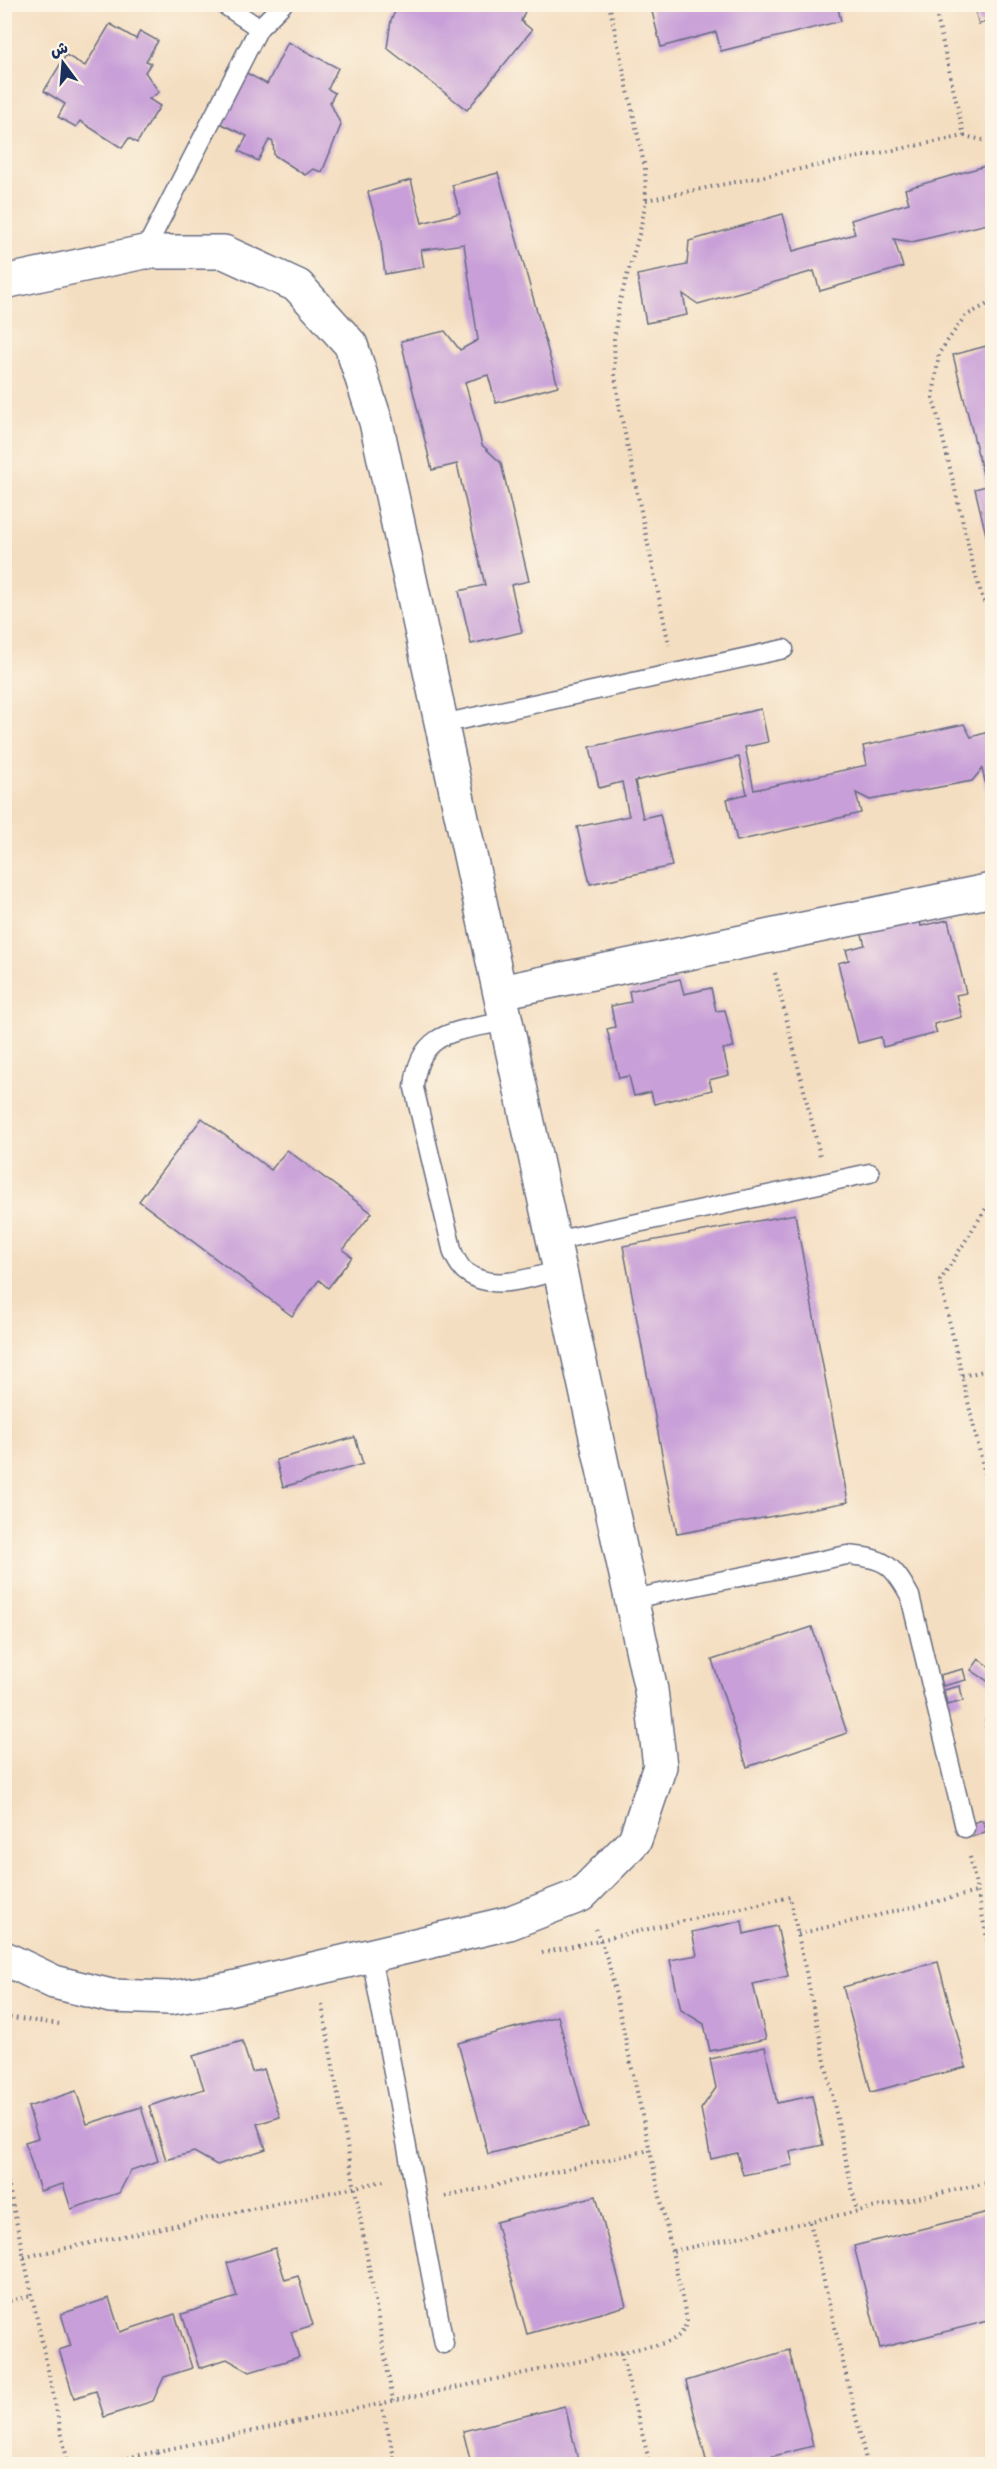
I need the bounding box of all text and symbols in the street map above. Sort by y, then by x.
north arrow [33,33,93,93]
text: ش [49,40,71,64]

